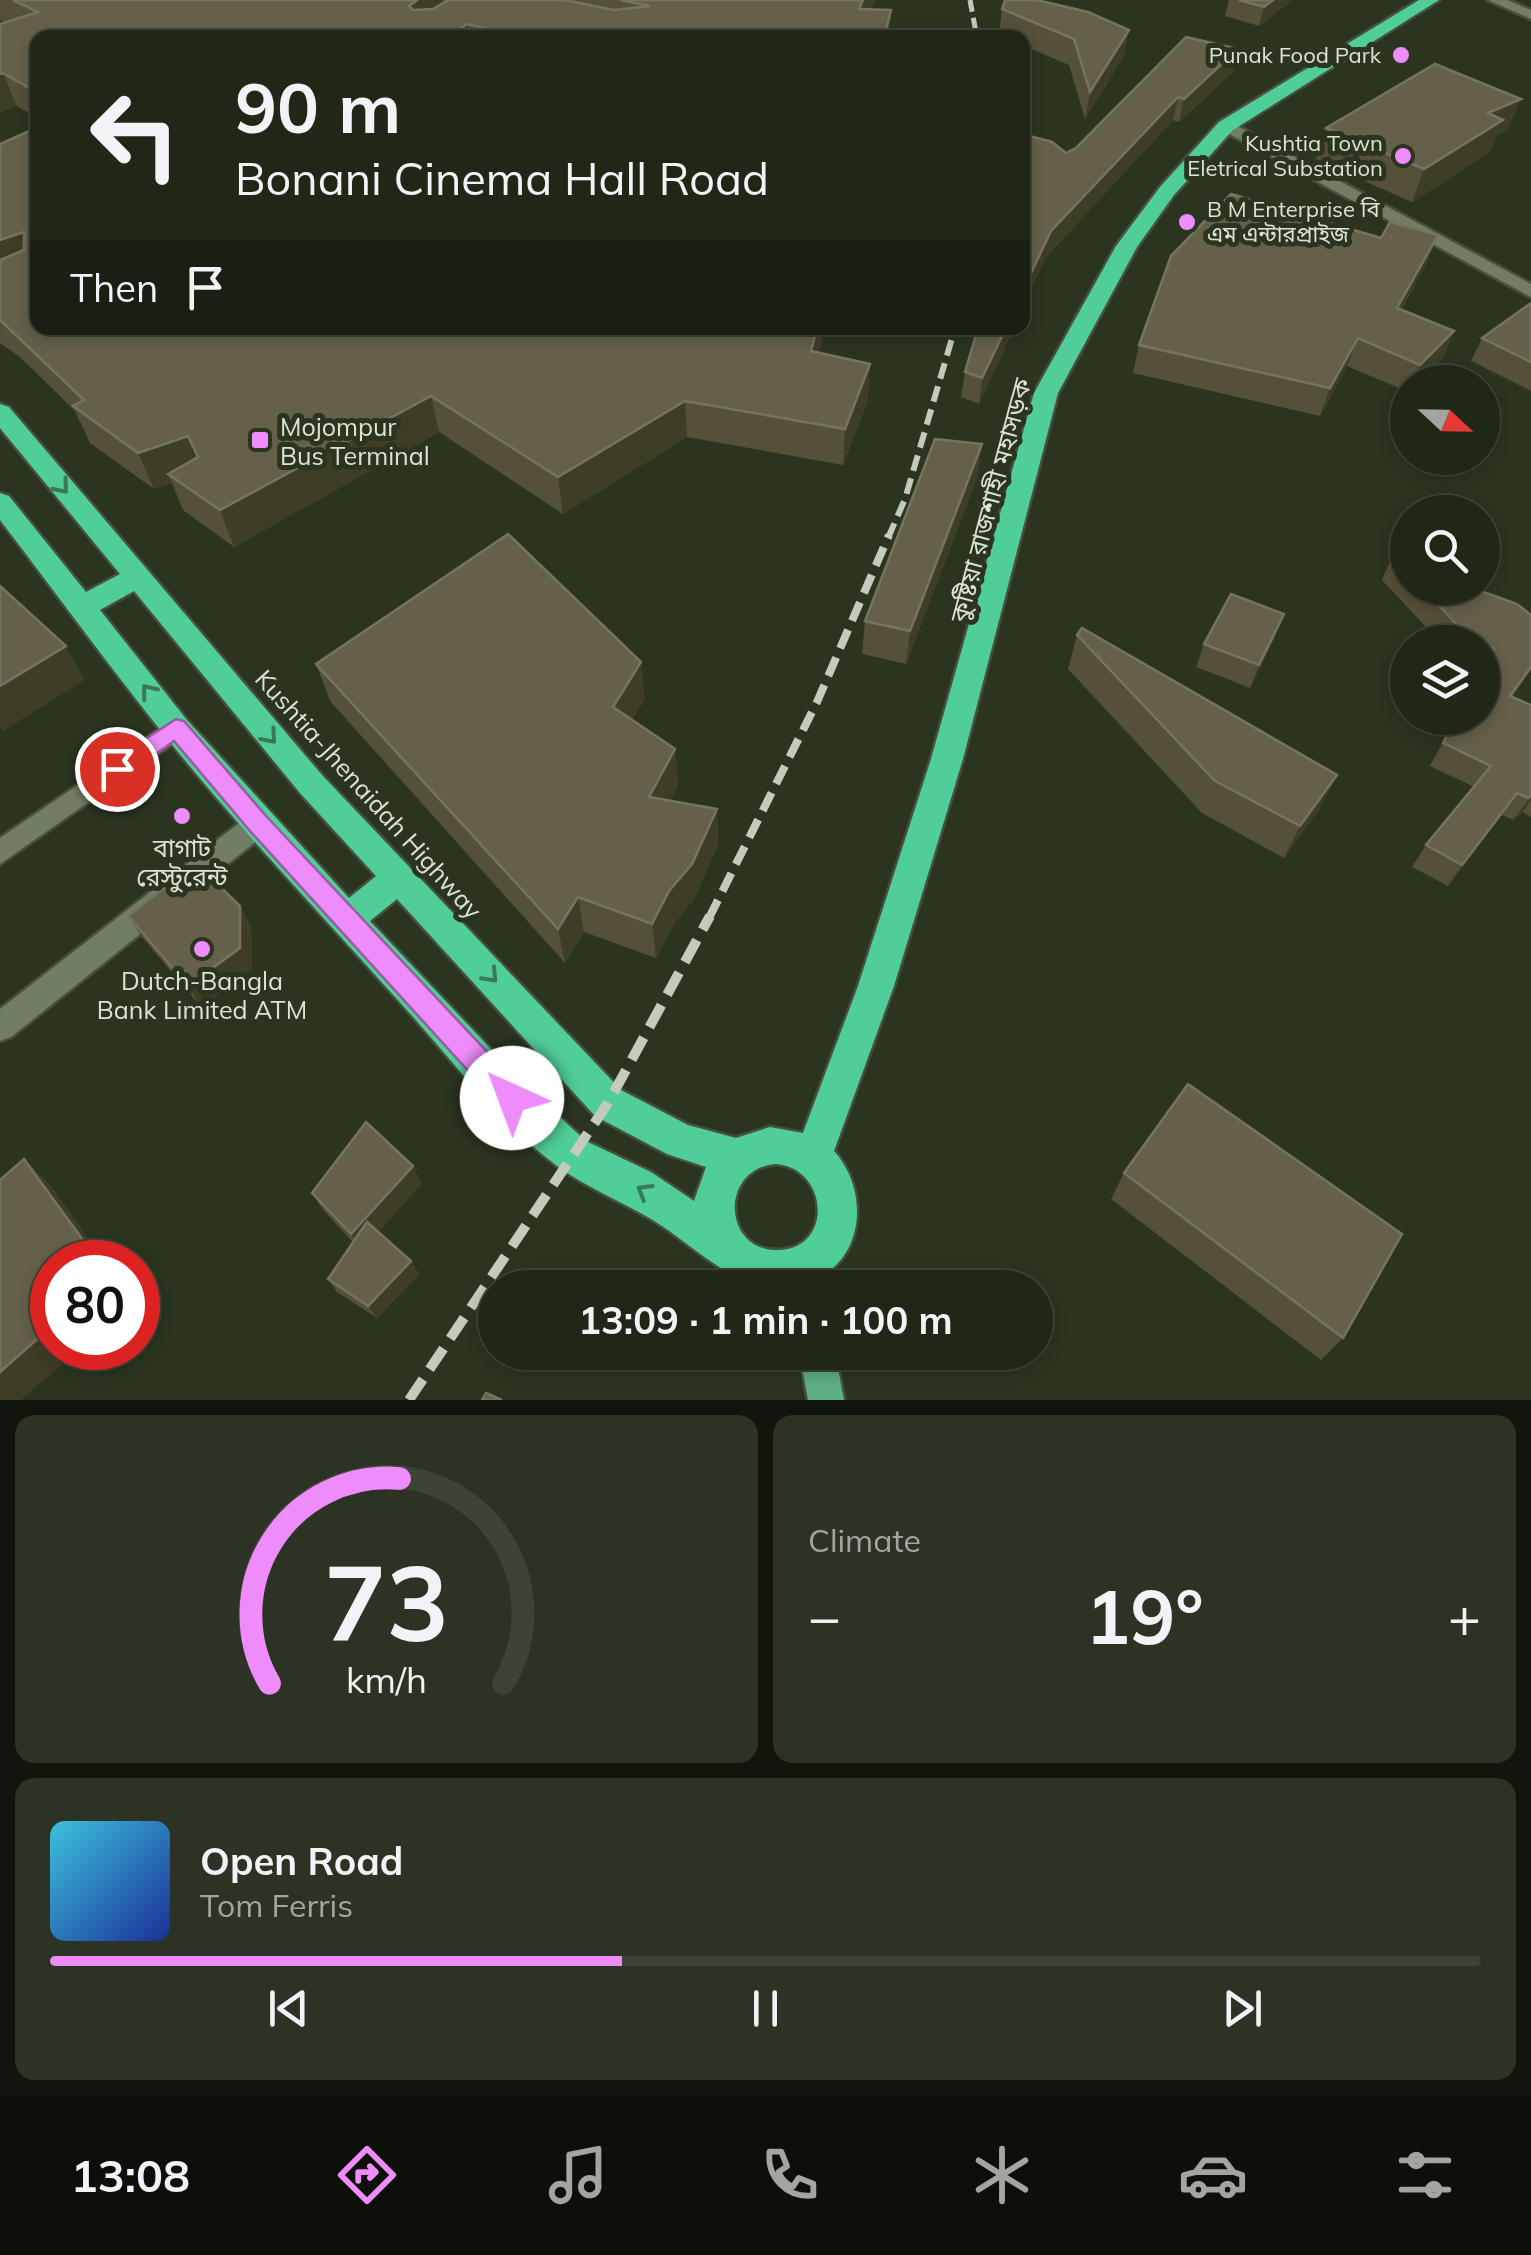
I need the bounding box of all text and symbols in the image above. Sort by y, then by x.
place label: Punak Food Park [1209,41,1382,69]
marker: Punak Food Park [1390,44,1412,66]
text: 90 m [235,63,401,151]
icon: left [70,70,200,200]
place label: Kushtia Town Eletrical Substation [1187,129,1383,182]
marker: Kushtia Town Eletrical Substation [1392,145,1414,167]
text: Bonani Cinema Hall Road [235,150,769,206]
place label: B M Enterprise বি এম এন্টারপ্রাইজ [1207,195,1381,248]
marker: B M Enterprise বি এম এন্টারপ্রাইজ [1176,211,1198,233]
icon: arrive [178,260,233,315]
text: Then [70,264,158,312]
north arrow [1390,365,1500,475]
map controls [1390,365,1500,735]
street label: কুষ্টিয়া রাজশাহী মহাসড়ক [942,374,1038,626]
place label: Mojompur Bus Terminal [280,411,430,471]
marker: Mojompur Bus Terminal [249,429,271,451]
one-way arrow [50,476,68,494]
button: search [1390,495,1500,605]
button: layers [1390,625,1500,735]
street label: Kushtia-Jhenaidah Highway [249,663,489,925]
one-way arrow [142,685,159,703]
one-way arrow [259,725,277,744]
pin [75,727,160,812]
icon: arrive [90,742,145,797]
marker: বাগাট রেস্টুরেন্ট [171,805,193,827]
place label: বাগাট রেস্টুরেন্ট [136,832,229,893]
marker: Dutch-Bangla Bank Limited ATM [191,938,213,960]
one-way arrow [479,964,497,982]
place label: Dutch-Bangla Bank Limited ATM [97,965,307,1025]
position arrow [460,1046,564,1150]
one-way arrow [637,1185,655,1204]
speed limit sign: 80 [30,1240,160,1370]
text: 13:09 · 1 min · 100 m [578,1296,953,1344]
text: Climate [808,1520,921,1560]
text: 73 [324,1536,449,1667]
text: 19° [1085,1569,1204,1663]
text: − [808,1582,841,1651]
text: + [1448,1582,1481,1651]
text: km/h [346,1657,427,1702]
text: Open Road [200,1837,403,1885]
text: Tom Ferris [200,1885,353,1925]
icon: previous [261,1981,316,2036]
icon: pause [738,1981,793,2036]
icon: next [1215,1981,1270,2036]
icon: directions [332,2140,402,2210]
icon: music [543,2140,613,2210]
icon: phone [755,2140,825,2210]
icon: climate [967,2140,1037,2210]
icon: car [1178,2140,1248,2210]
icon: filters [1390,2140,1460,2210]
text: 13:08 [71,2147,190,2203]

